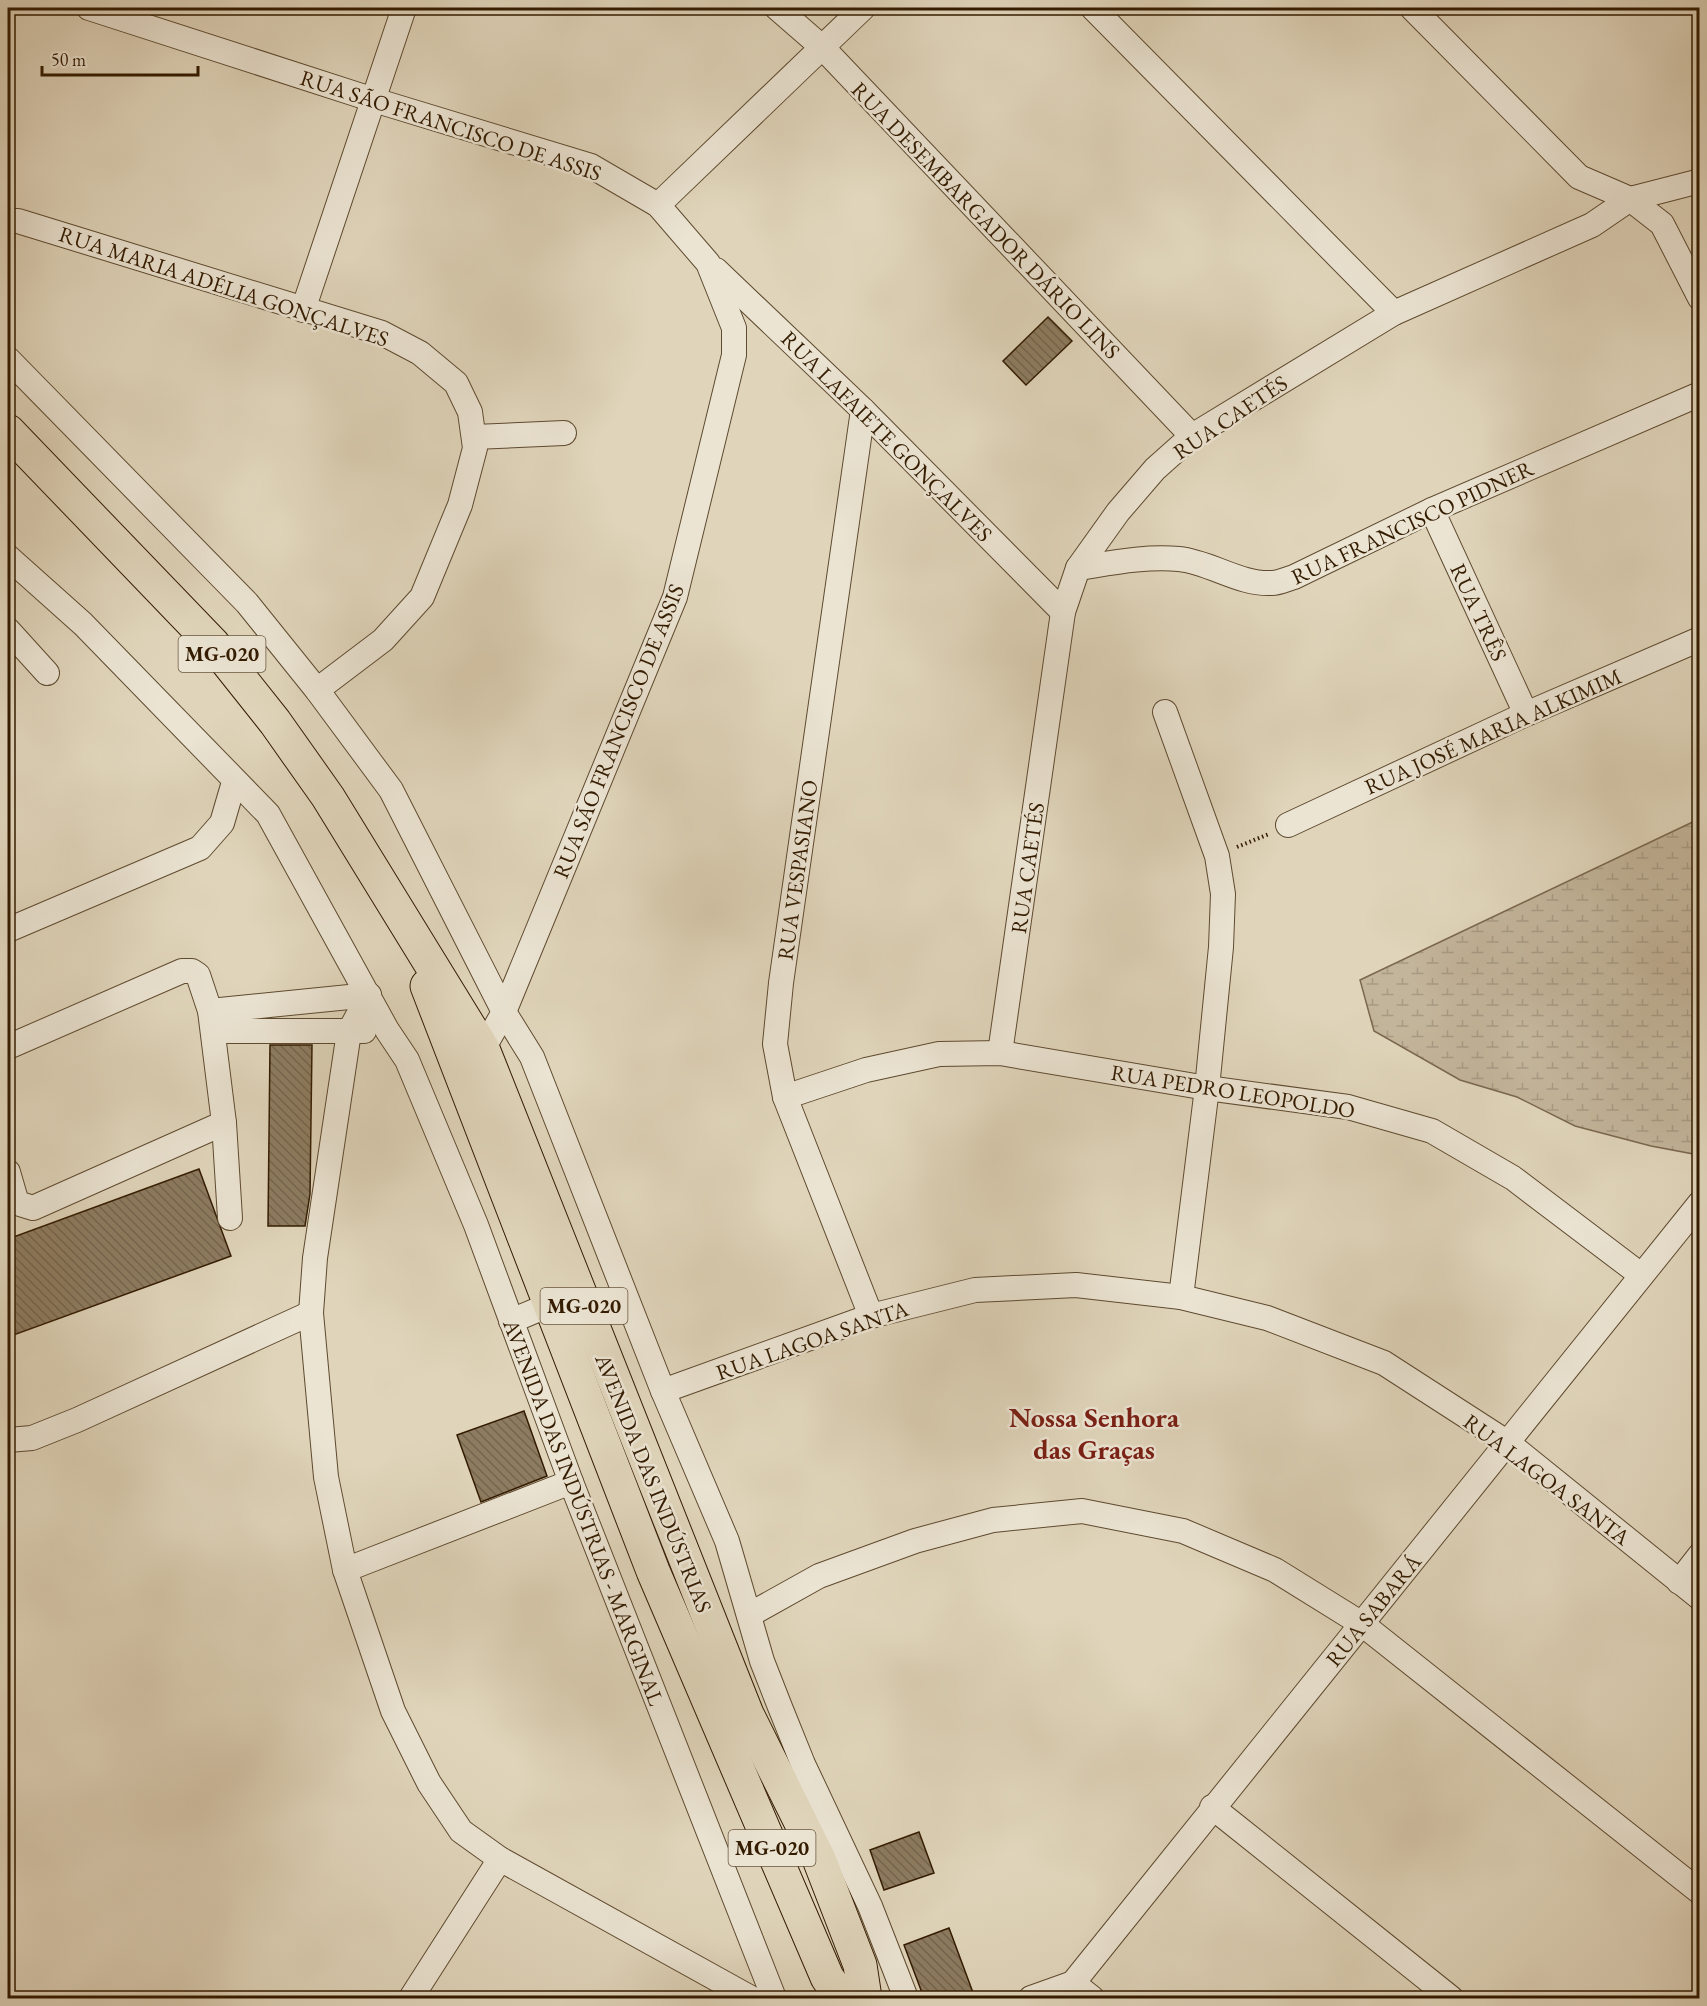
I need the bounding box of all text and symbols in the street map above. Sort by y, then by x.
scale bar [42,39,198,77]
text: 50 m [51,48,86,71]
street label: RUA SÃO FRANCISCO DE ASSIS [297,63,605,188]
street label: RUA DESEMBARGADOR DÁRIO LINS [845,75,1126,365]
street label: RUA MARIA ADÉLIA GONÇALVES [55,219,392,354]
street label: RUA LAFAIETE GONÇALVES [775,325,998,548]
street label: RUA CAETÉS [1167,368,1293,466]
street label: RUA FRANCISCO PIDNER [1286,453,1538,591]
street label: RUA TRÊS [1443,559,1514,666]
street label: RUA SÃO FRANCISCO DE ASSIS [546,580,691,883]
road number: MG-020 [178,636,266,672]
street label: RUA JOSÉ MARIA ALKIMIM [1360,662,1626,801]
street label: RUA VESPASIANO [771,778,824,962]
street label: RUA CAETÉS [1004,801,1051,936]
street label: RUA PEDRO LEOPOLDO [1109,1058,1357,1125]
road number: MG-020 [540,1288,628,1324]
street label: RUA LAGOA SANTA [712,1294,913,1387]
street label: AVENIDA DAS INDÚSTRIAS - MARGINAL [496,1314,671,1710]
street label: AVENIDA DAS INDÚSTRIAS [588,1348,719,1617]
district label: Nossa Senhora das Graças [1009,1399,1180,1467]
street label: RUA LAGOA SANTA [1457,1407,1637,1552]
street label: RUA SABARÁ [1319,1547,1428,1673]
road number: MG-020 [728,1830,816,1866]

